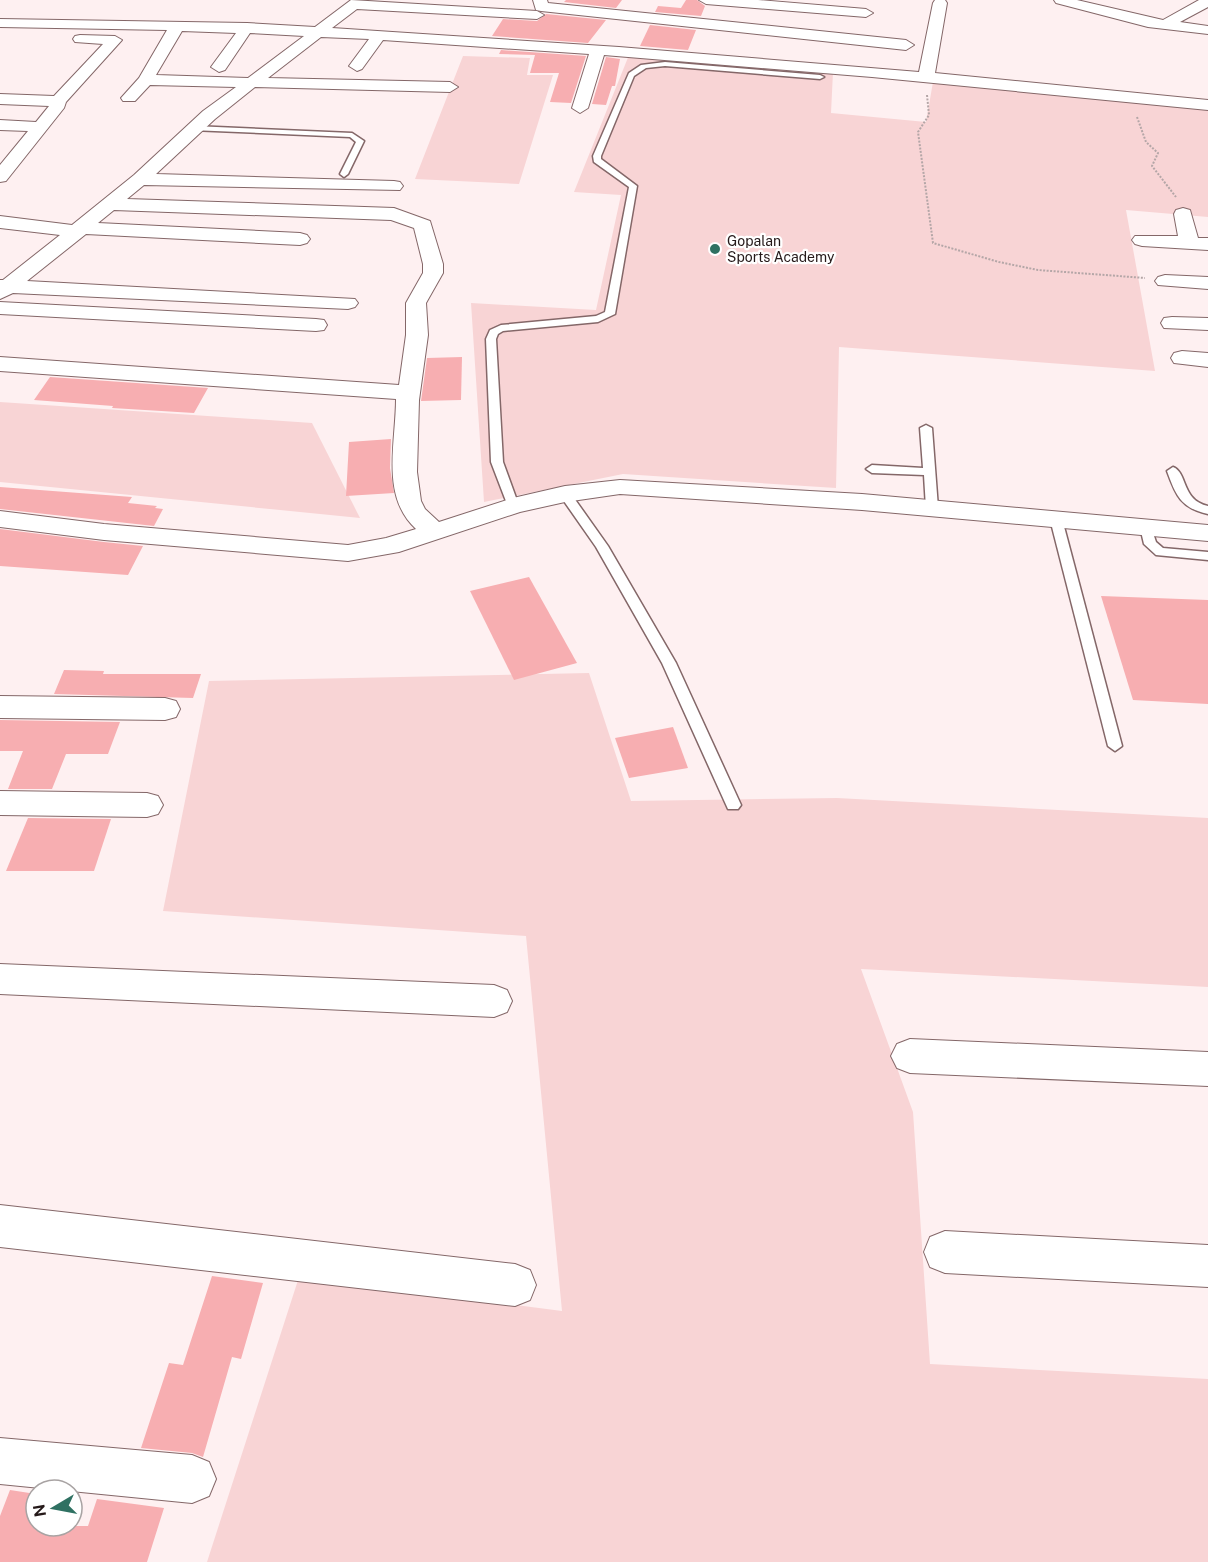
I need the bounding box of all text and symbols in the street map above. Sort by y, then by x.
place label: Gopalan Sports Academy [727,233,835,265]
marker: Gopalan Sports Academy [708,242,722,256]
north arrow [24,1478,84,1538]
text: N [29,1503,50,1518]

